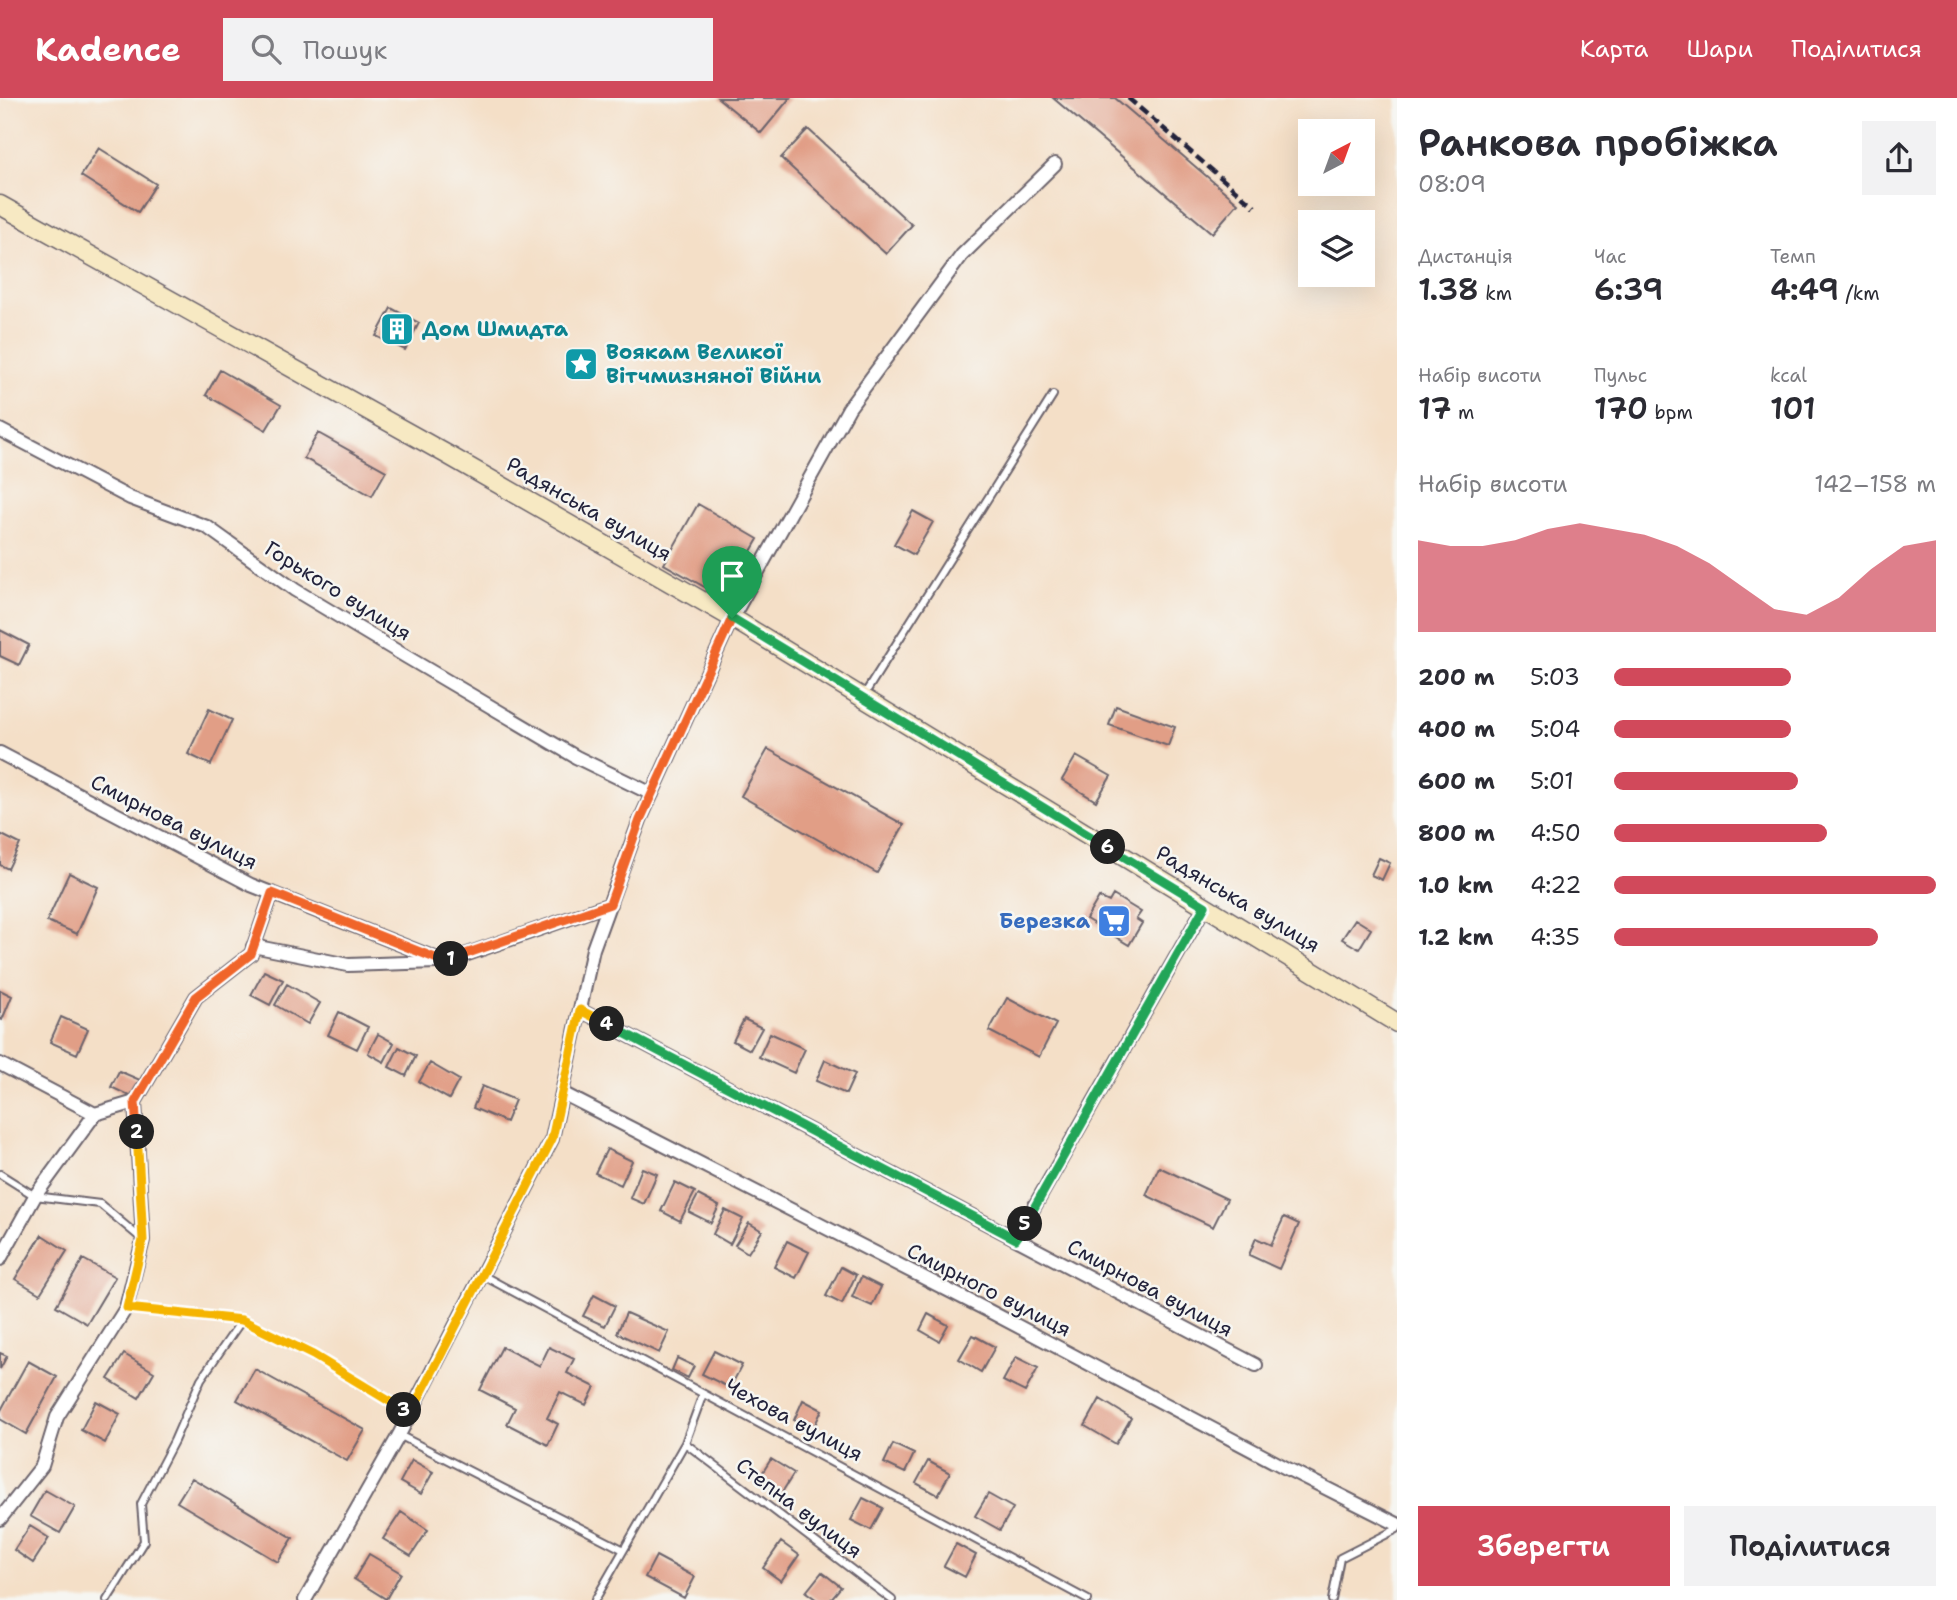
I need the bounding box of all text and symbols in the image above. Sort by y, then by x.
search box [223,18,713,81]
text: Kadence [35,27,181,72]
icon: search [247,30,285,68]
text: Пошук [303,32,387,67]
text: Карта [1580,33,1648,65]
text: Шари [1686,33,1753,65]
text: Поділитися [1791,33,1922,65]
text: Ранкова пробіжка [1418,117,1778,168]
north arrow [1298,119,1376,196]
map controls [1298,119,1375,287]
button: share [1862,121,1936,195]
text: 08:09 [1418,169,1486,199]
button: layers [1298,210,1375,287]
text: Дистанція [1418,244,1513,269]
text: Час [1594,244,1627,269]
text: Темп [1770,244,1816,269]
text: 1.38 [1418,269,1479,310]
text: 6:39 [1594,269,1663,310]
text: 4:49 [1770,269,1839,310]
text: km [1479,281,1512,306]
text: /km [1839,281,1880,306]
building icon: Дом Шмидта [378,310,416,348]
place label: Дом Шмидта [422,315,569,343]
place label: Воякам Великої Вітчмизняної Війни [606,338,822,390]
place icon: Воякам Великої Вітчмизняної Війни [562,345,600,383]
text: Набір висоти [1418,363,1542,388]
text: Пульс [1594,363,1647,388]
text: kcal [1770,363,1807,388]
text: 17 [1418,388,1452,429]
text: 170 [1594,388,1648,429]
text: 101 [1770,388,1816,429]
text: m [1452,400,1474,425]
text: bpm [1648,400,1693,425]
street label: Радянська вулиця [501,450,677,568]
text: Набір висоти [1418,469,1568,499]
text: 142–158 m [1814,469,1936,499]
street label: Горького вулиця [259,535,417,647]
pin [702,546,762,618]
icon: arrive [713,557,751,595]
text: 200 m [1418,662,1495,692]
text: 5:03 [1530,662,1580,692]
text: 400 m [1418,714,1495,744]
text: 5:04 [1530,714,1580,744]
text: 600 m [1418,766,1495,796]
text: 5:01 [1530,766,1574,796]
street label: Смирнова вулиця [86,768,262,876]
text: 800 m [1418,818,1495,848]
text: 4:50 [1530,818,1581,848]
pin: 6 [1090,830,1126,864]
text: 6 [1101,834,1114,859]
street label: Радянська вулиця [1151,839,1325,959]
text: 1.0 km [1418,870,1493,900]
text: 4:22 [1530,870,1581,900]
supermarket icon: Березка [1095,902,1133,940]
place label: Березка [999,907,1091,935]
text: 1.2 km [1418,922,1494,952]
text: 4:35 [1530,922,1580,952]
pin: 1 [434,942,468,976]
text: 1 [446,946,455,971]
pin: 4 [590,1006,624,1042]
text: 4 [600,1011,613,1036]
pin: 2 [120,1114,154,1150]
text: 2 [130,1119,143,1144]
pin: 5 [1007,1206,1042,1242]
text: 5 [1019,1211,1030,1236]
street label: Смирнова вулиця [1062,1232,1238,1344]
street label: Смирного вулиця [902,1237,1076,1343]
street label: Чехова вулиця [720,1372,868,1468]
pin: 3 [386,1392,422,1428]
text: 3 [397,1397,410,1422]
street label: Степна вулиця [730,1451,868,1565]
button: Зберегти [1418,1506,1670,1586]
button: Поділитися [1684,1506,1936,1586]

